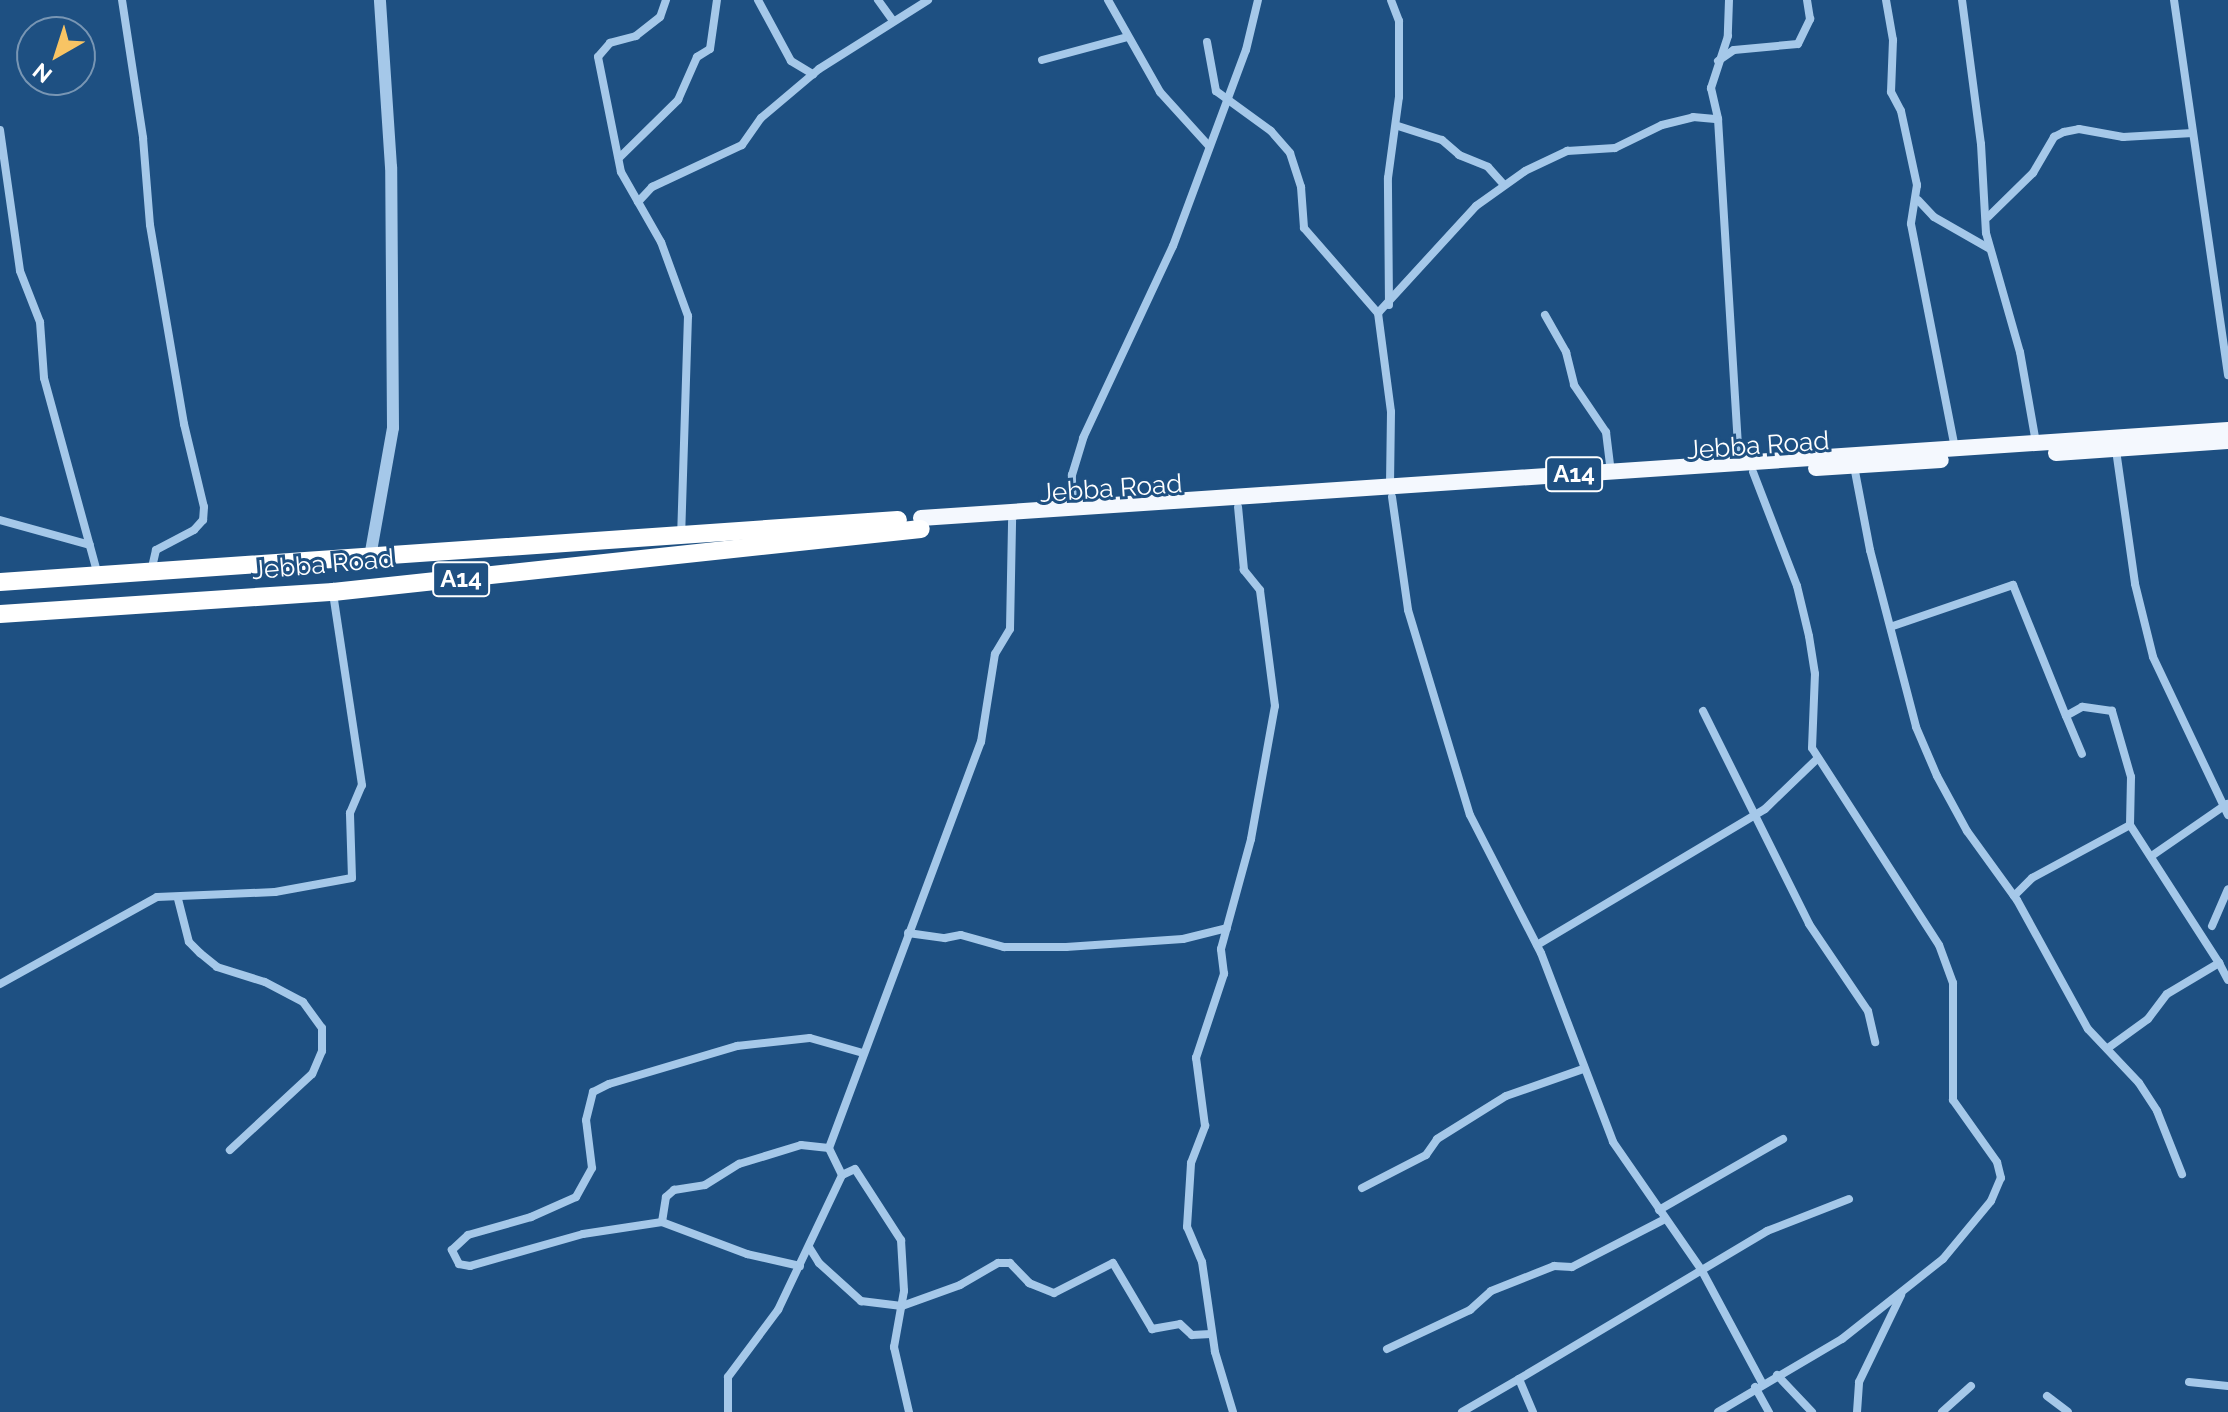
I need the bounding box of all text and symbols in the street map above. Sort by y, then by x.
north arrow [16,16,96,96]
text: N [27,58,57,88]
street label: Jebba Road [1686,425,1830,467]
road number: A14 [1544,454,1604,494]
street label: Jebba Road [1039,468,1183,510]
street label: Jebba Road [251,543,395,587]
road number: A14 [431,559,491,599]

